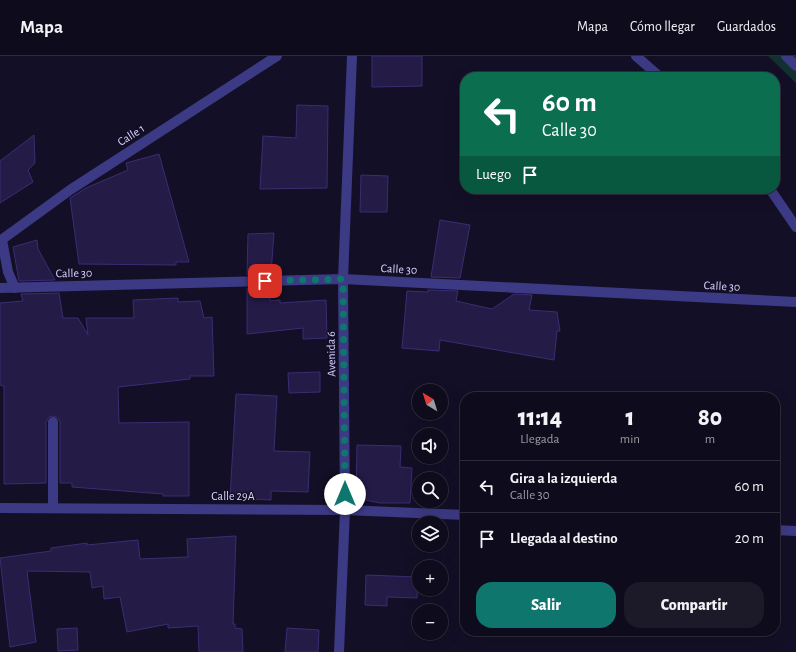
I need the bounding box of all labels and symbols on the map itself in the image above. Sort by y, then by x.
street label: Calle 1 [115,122,147,148]
street label: Calle 30 [380,262,418,276]
pin [248,264,282,298]
street label: Calle 30 [56,267,92,279]
street label: Calle 30 [703,279,741,293]
street label: Avenida 6 [325,331,337,377]
north arrow [412,384,448,420]
position arrow [324,473,366,515]
street label: Calle 29A [211,490,255,502]

